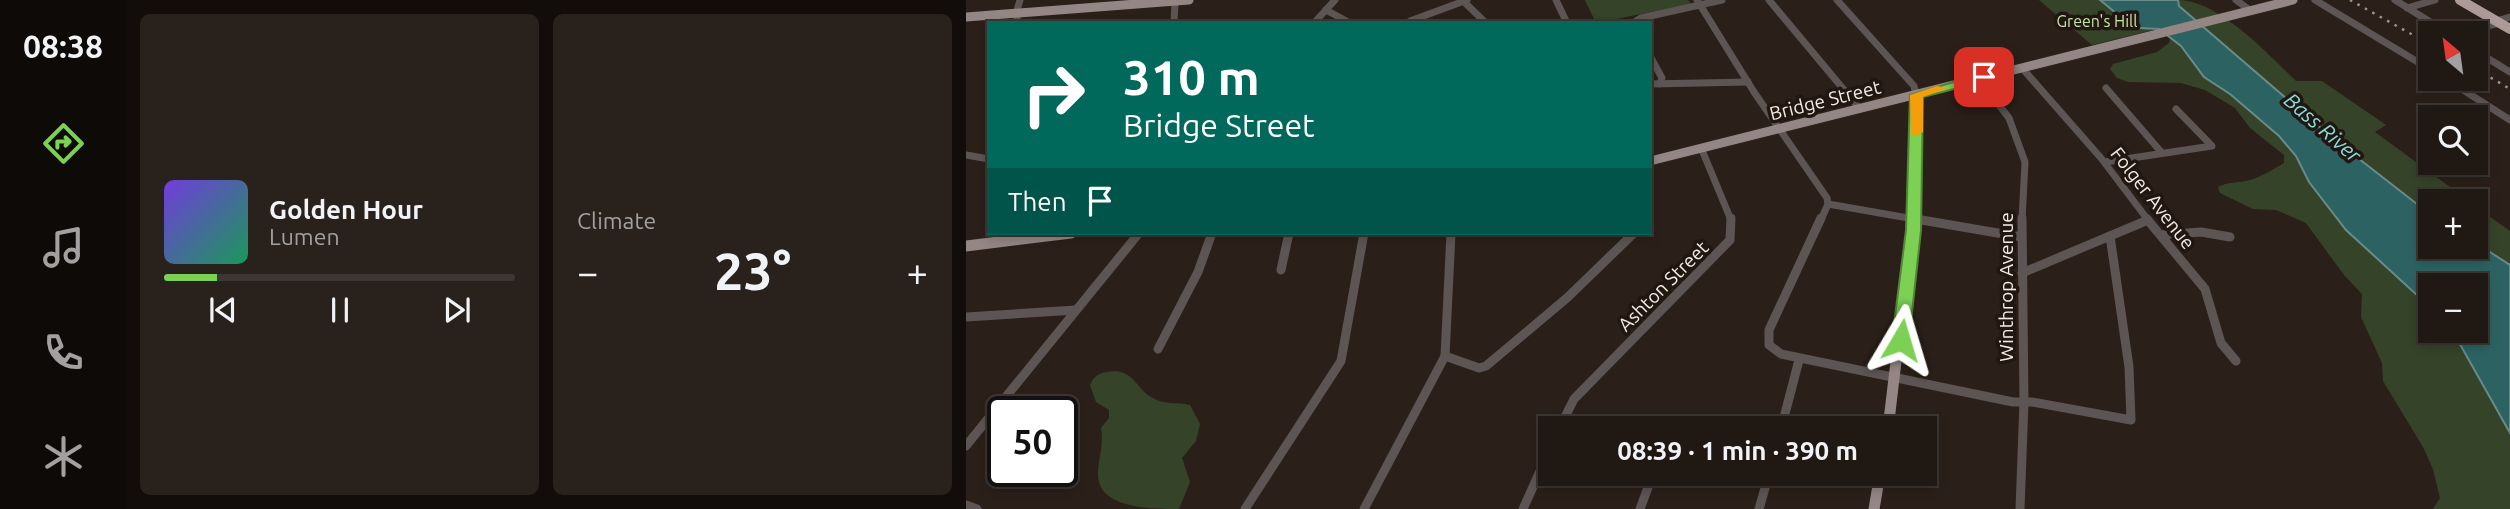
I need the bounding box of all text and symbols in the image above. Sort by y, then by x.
park label: Green's Hill [2056,12,2138,30]
north arrow [2418,21,2488,91]
map controls [2418,21,2488,343]
text: 08:38 [23,28,103,64]
pin [1954,47,2014,107]
icon: right [1008,49,1099,140]
text: 310 m [1123,49,1260,104]
icon: arrive [1965,58,2003,96]
street label: Bridge Street [1767,75,1883,124]
water label: Bass River [2280,87,2367,167]
button: search [2418,105,2488,175]
text: Bridge Street [1123,107,1315,143]
icon: directions [39,119,88,168]
street label: Folger Avenue [2106,143,2200,253]
icon: arrive [1081,182,1119,220]
text: Then [1008,187,1067,216]
button: + [2418,189,2488,259]
text: Golden Hour [269,195,423,224]
text: Climate [577,208,656,233]
street label: Winthrop Avenue [1995,212,2017,362]
icon: music [39,223,88,272]
text: Lumen [269,224,340,249]
street label: Ashton Street [1613,236,1713,336]
text: 23° [714,242,791,300]
text: − [577,251,598,293]
text: + [907,251,928,293]
button: − [2418,273,2488,343]
icon: previous [204,291,242,329]
icon: pause [321,291,359,329]
icon: next [438,291,476,329]
position arrow [1864,303,1938,377]
icon: phone [39,328,88,377]
speed limit sign: 50 [987,396,1078,487]
icon: climate [39,432,88,481]
text: 08:39 · 1 min · 390 m [1617,436,1858,465]

